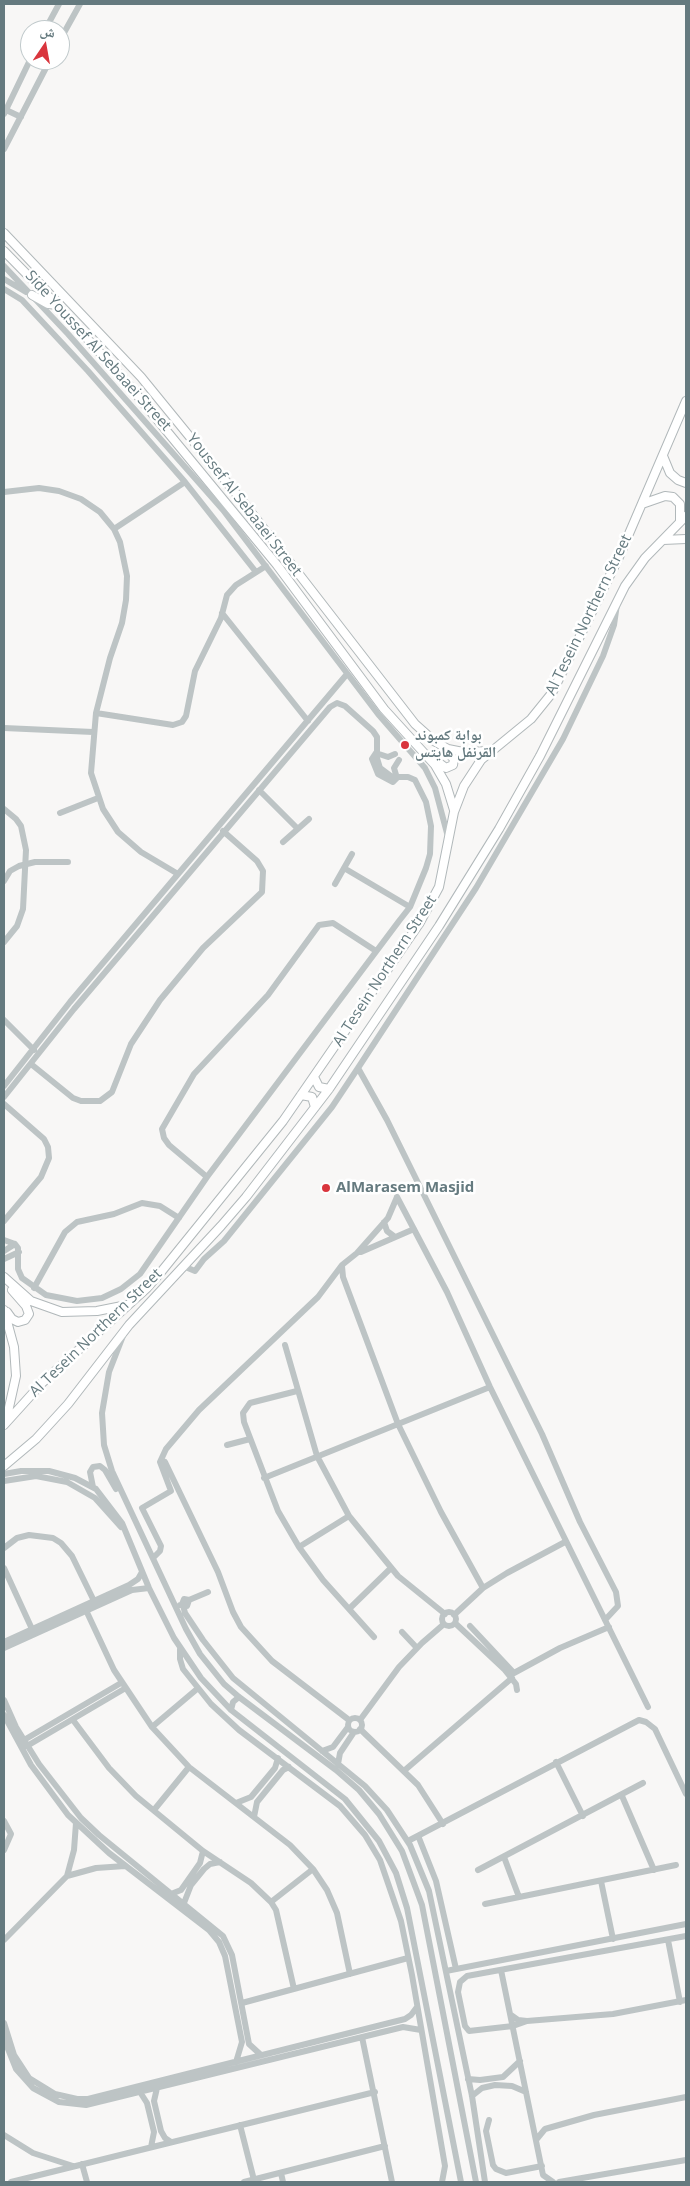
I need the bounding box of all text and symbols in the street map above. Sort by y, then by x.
north arrow [20,20,70,70]
text: ش [39,20,57,42]
street label: Side Youssef Al Sebaaei Street [21,267,175,435]
street label: Youssef Al Sebaaei Street [183,430,305,580]
street label: Al Tesein Northern Street [542,532,636,698]
place label: بوابة كمبوند القرنفل هايتس [415,727,496,762]
marker: بوابة كمبوند القرنفل هايتس [399,739,411,751]
street label: Al Tesein Northern Street [329,892,441,1050]
place label: AlMarasem Masjid [336,1179,474,1197]
marker: AlMarasem Masjid [320,1182,332,1194]
street label: Al Tesein Northern Street [26,1265,166,1401]

